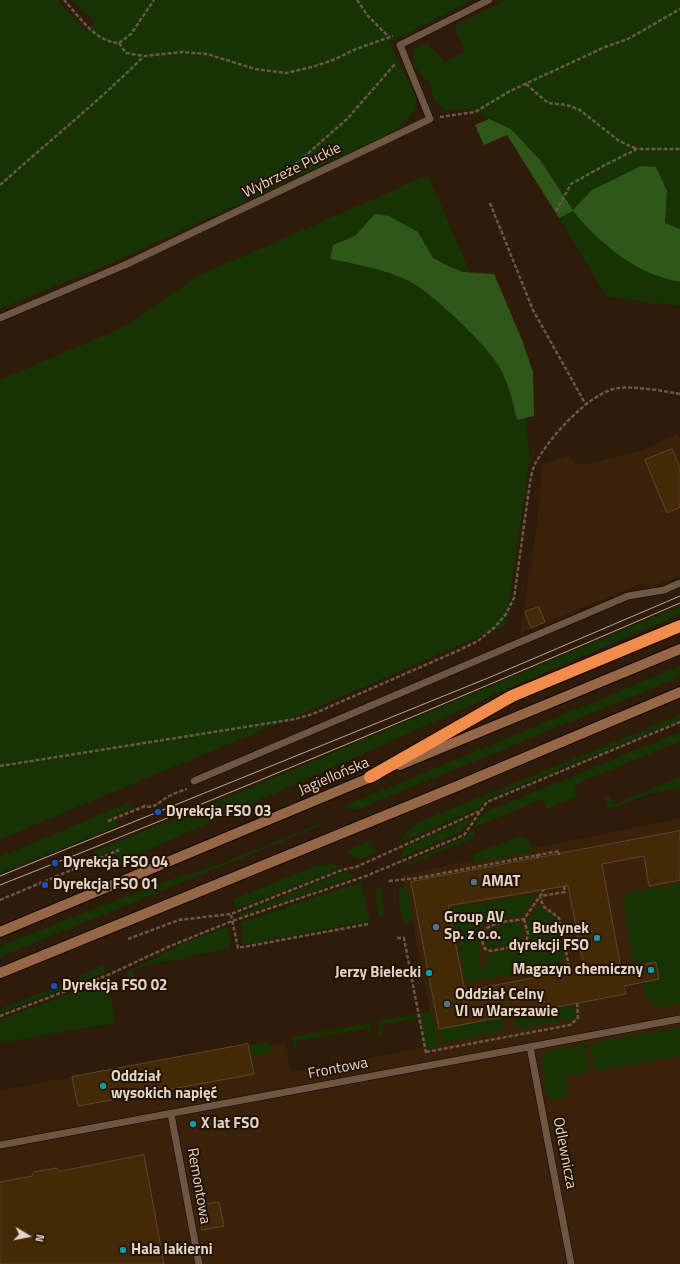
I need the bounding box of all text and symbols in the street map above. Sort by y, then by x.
street label: Wybrzeże Puckie [240,139,344,203]
street label: Jagiellońska [296,754,372,800]
place label: Dyrekcja FSO 03 [166,803,271,821]
marker: Dyrekcja FSO 03 [153,807,163,817]
place label: Dyrekcja FSO 04 [63,854,168,872]
marker: Dyrekcja FSO 04 [50,858,60,868]
place label: AMAT [482,873,520,891]
place label: Dyrekcja FSO 01 [53,876,158,894]
marker: AMAT [469,877,479,887]
marker: Dyrekcja FSO 01 [40,880,50,890]
place label: Group AV Sp. z o.o. [444,909,504,944]
place label: Budynek dyrekcji FSO [509,920,589,955]
marker: Group AV Sp. z o.o. [431,922,441,932]
marker: Budynek dyrekcji FSO [592,933,602,943]
place label: Magazyn chemiczny [513,961,643,979]
place label: Jerzy Bielecki [335,964,421,982]
marker: Magazyn chemiczny [646,965,656,975]
marker: Jerzy Bielecki [424,968,434,978]
place label: Dyrekcja FSO 02 [62,977,167,995]
marker: Dyrekcja FSO 02 [49,981,59,991]
place label: Oddział Celny VI w Warszawie [455,986,558,1021]
marker: Oddział Celny VI w Warszawie [442,999,452,1009]
street label: Frontowa [307,1054,369,1084]
place label: Oddział wysokich napięć [111,1068,217,1103]
marker: Oddział wysokich napięć [98,1081,108,1091]
place label: X lat FSO [201,1115,259,1133]
street label: Odlewnicza [548,1116,580,1190]
marker: X lat FSO [188,1119,198,1129]
street label: Remontowa [182,1146,214,1226]
north arrow [8,1216,48,1256]
text: N [31,1233,48,1243]
place label: Hala lakierni [131,1241,213,1259]
marker: Hala lakierni [118,1245,128,1255]

